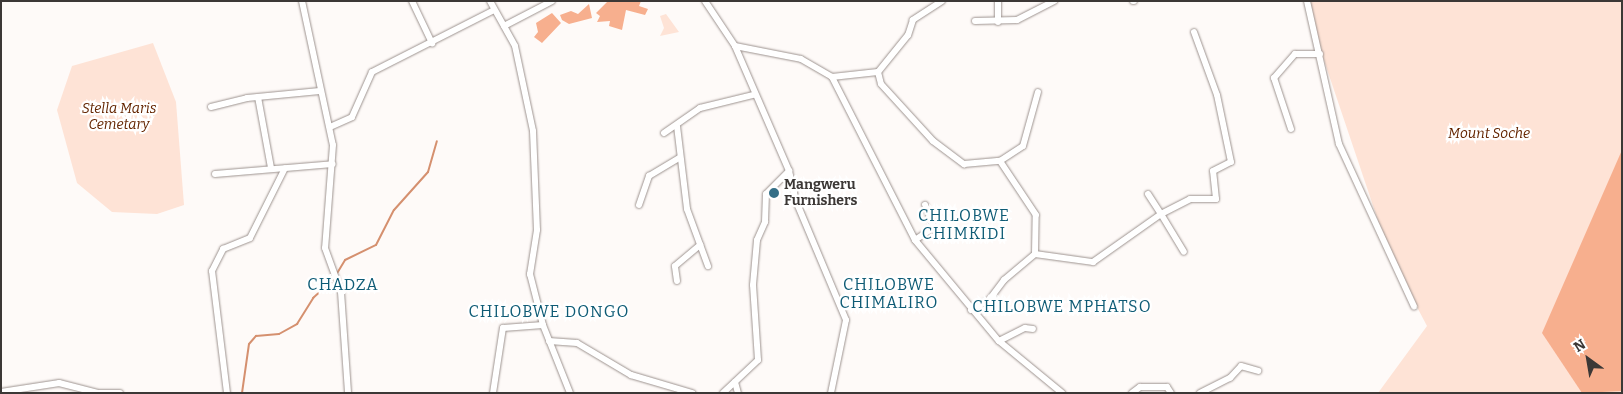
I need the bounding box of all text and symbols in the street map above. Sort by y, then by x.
park label: Stella Maris Cemetary [82,101,156,134]
park label: Mount Soche [1448,126,1530,142]
place label: Mangweru Furnishers [784,177,857,210]
marker: Mangweru Furnishers [768,187,780,199]
district label: CHILOBWE CHIMKIDI [917,206,1011,244]
district label: CHADZA [307,275,379,295]
district label: CHILOBWE CHIMALIRO [838,275,940,313]
district label: CHILOBWE MPHATSO [970,297,1154,317]
district label: CHILOBWE DONGO [467,302,631,322]
north arrow [1563,334,1613,384]
text: N [1571,336,1589,356]

